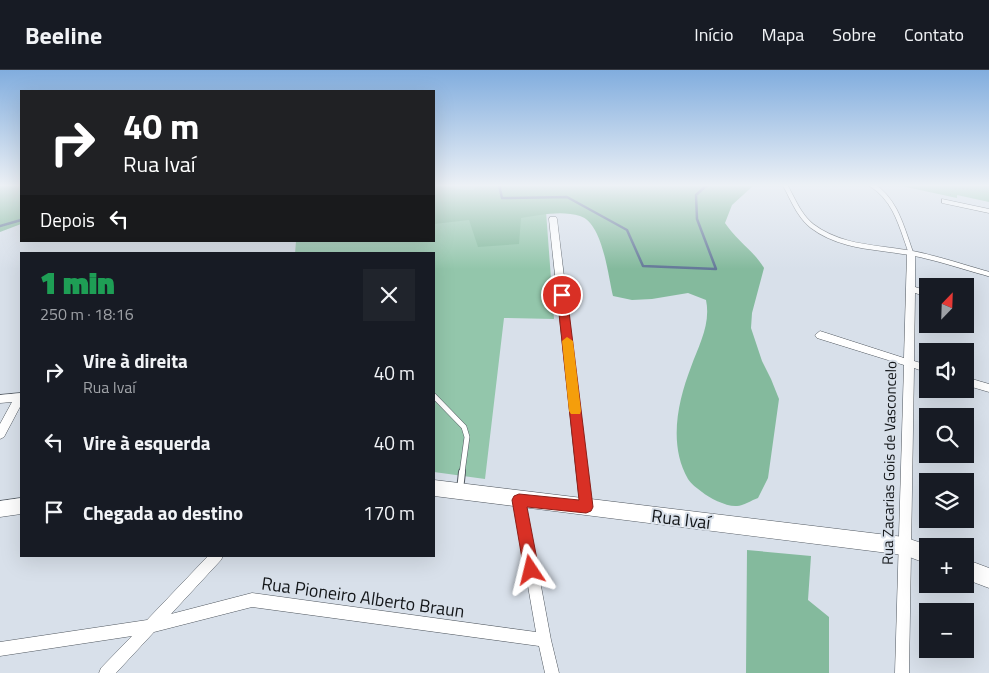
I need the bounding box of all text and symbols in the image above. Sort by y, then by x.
text: Beeline [25,17,102,53]
text: Início [694,21,734,48]
text: Mapa [762,21,804,48]
text: Sobre [832,21,876,48]
text: Contato [904,21,964,48]
text: 40 m [123,99,199,153]
icon: right [40,110,105,175]
text: Rua Ivaí [123,147,196,181]
text: Depois [40,205,95,234]
icon: left [105,205,133,233]
text: 1 min [40,260,115,306]
button: close [363,269,415,321]
pin [541,274,583,316]
north arrow [919,278,974,332]
map controls [919,278,974,658]
icon: arrive [548,281,576,309]
text: 250 m · 18:16 [40,302,134,326]
button: sound [919,343,974,398]
text: Vire à direita [83,346,188,375]
icon: right [40,358,68,386]
text: 40 m [374,358,415,387]
street label: Rua Zacarias Gois de Vasconcelo [876,361,902,565]
text: Rua Ivaí [83,375,136,399]
button: search [919,408,974,463]
icon: left [40,428,68,456]
text: Vire à esquerda [83,428,211,457]
text: 40 m [374,428,415,457]
button: layers [919,473,974,528]
icon: arrive [40,498,68,526]
text: Chegada ao destino [83,498,243,527]
text: 170 m [363,498,415,527]
street label: Rua Ivaí [650,502,714,536]
button: + [919,538,974,593]
position arrow [504,543,556,595]
street label: Rua Pioneiro Alberto Braun [260,569,466,625]
button: − [919,603,974,658]

